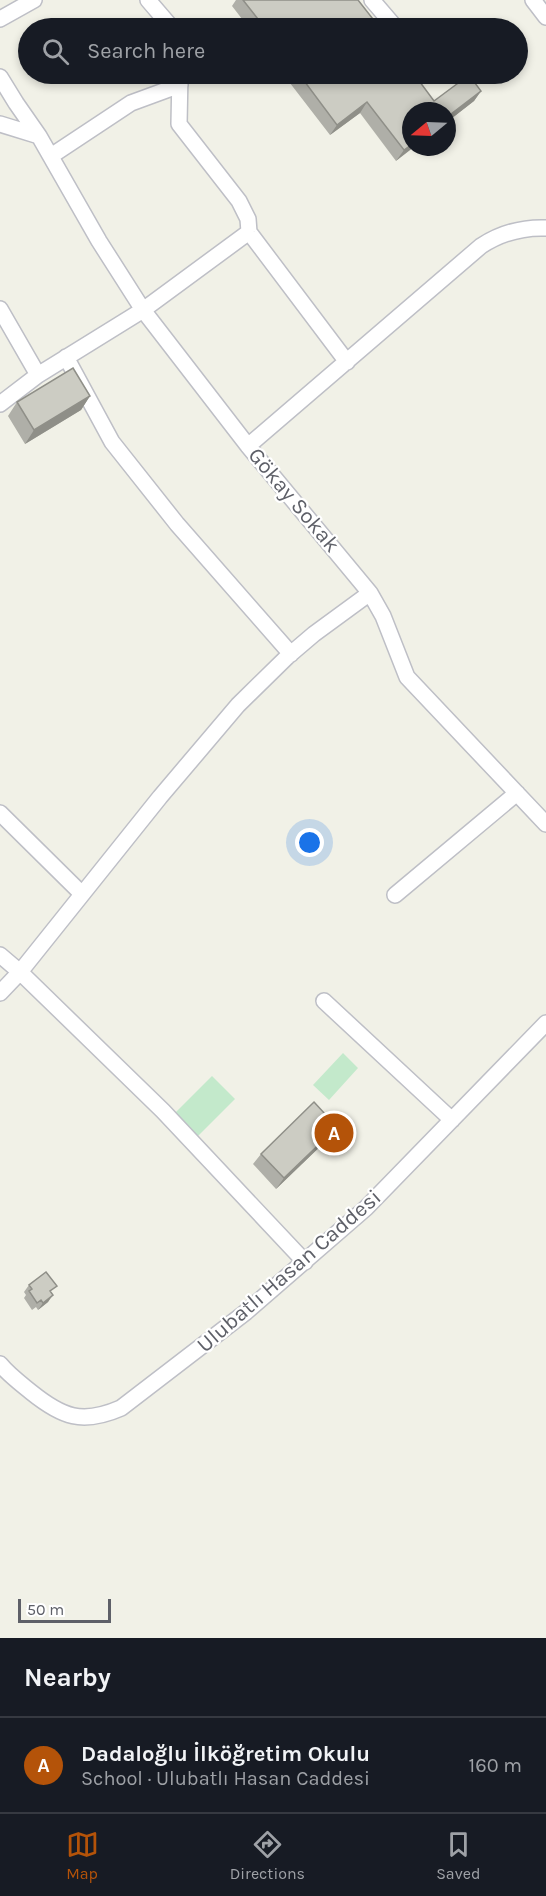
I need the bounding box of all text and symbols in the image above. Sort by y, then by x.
search box [18,18,528,84]
icon: search [39,35,72,68]
text: Search here [87,38,205,64]
north arrow [402,102,456,156]
street label: Gökay Sokak [243,442,345,558]
your location [295,828,324,857]
pin: A [314,1110,354,1156]
street label: Ulubatlı Hasan Caddesi [192,1184,386,1358]
scale bar [18,1596,111,1624]
text: 50 m [27,1600,64,1619]
text: Nearby [24,1662,111,1693]
text: Dadaloğlu İlköğretim Okulu [81,1741,370,1767]
text: A [37,1754,50,1777]
text: 160 m [469,1754,522,1777]
text: School · Ulubatlı Hasan Caddesi [81,1767,370,1790]
tab: Map [66,1828,99,1883]
tab: Directions [230,1828,305,1883]
tab: Saved [436,1828,480,1883]

